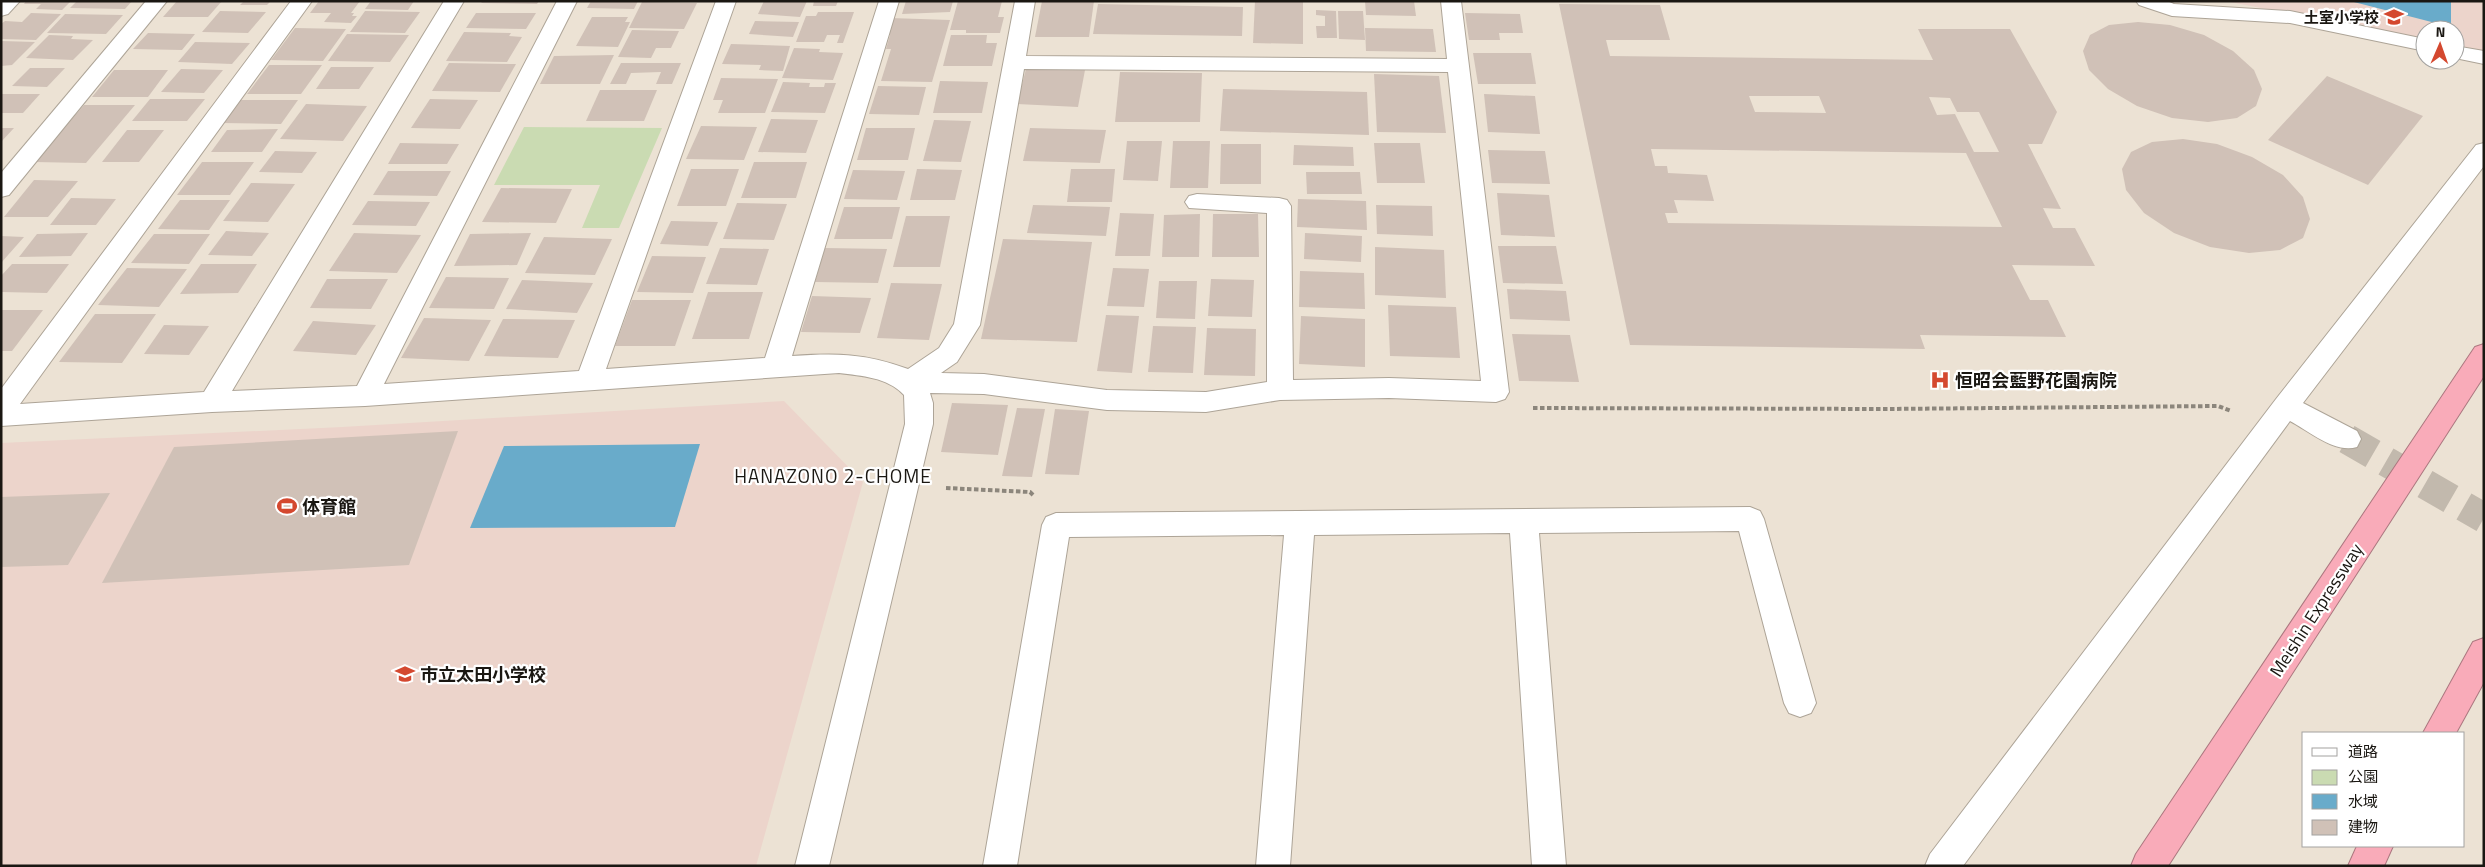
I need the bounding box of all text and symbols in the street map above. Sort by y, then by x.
place label: 土室小学校 [2304,6,2379,29]
school or university icon: 土室小学校 [2383,6,2405,28]
north arrow [2415,20,2465,70]
text: N [2435,21,2446,42]
place label: 恒昭会藍野花園病院 [1955,367,2117,394]
hospital icon: 恒昭会藍野花園病院 [1929,369,1951,391]
district label: HANAZONO 2-CHOME [734,461,932,490]
place label: 体育館 [302,493,356,520]
sports icon: 体育館 [276,495,298,517]
street label: Meishin Expressway [2263,538,2370,682]
place label: 市立太田小学校 [420,661,546,688]
school or university icon: 市立太田小学校 [394,663,416,685]
legend [2302,732,2465,847]
text: 道路 [2348,740,2378,763]
text: 公園 [2348,765,2378,788]
text: 水域 [2348,790,2378,813]
text: 建物 [2348,815,2378,838]

